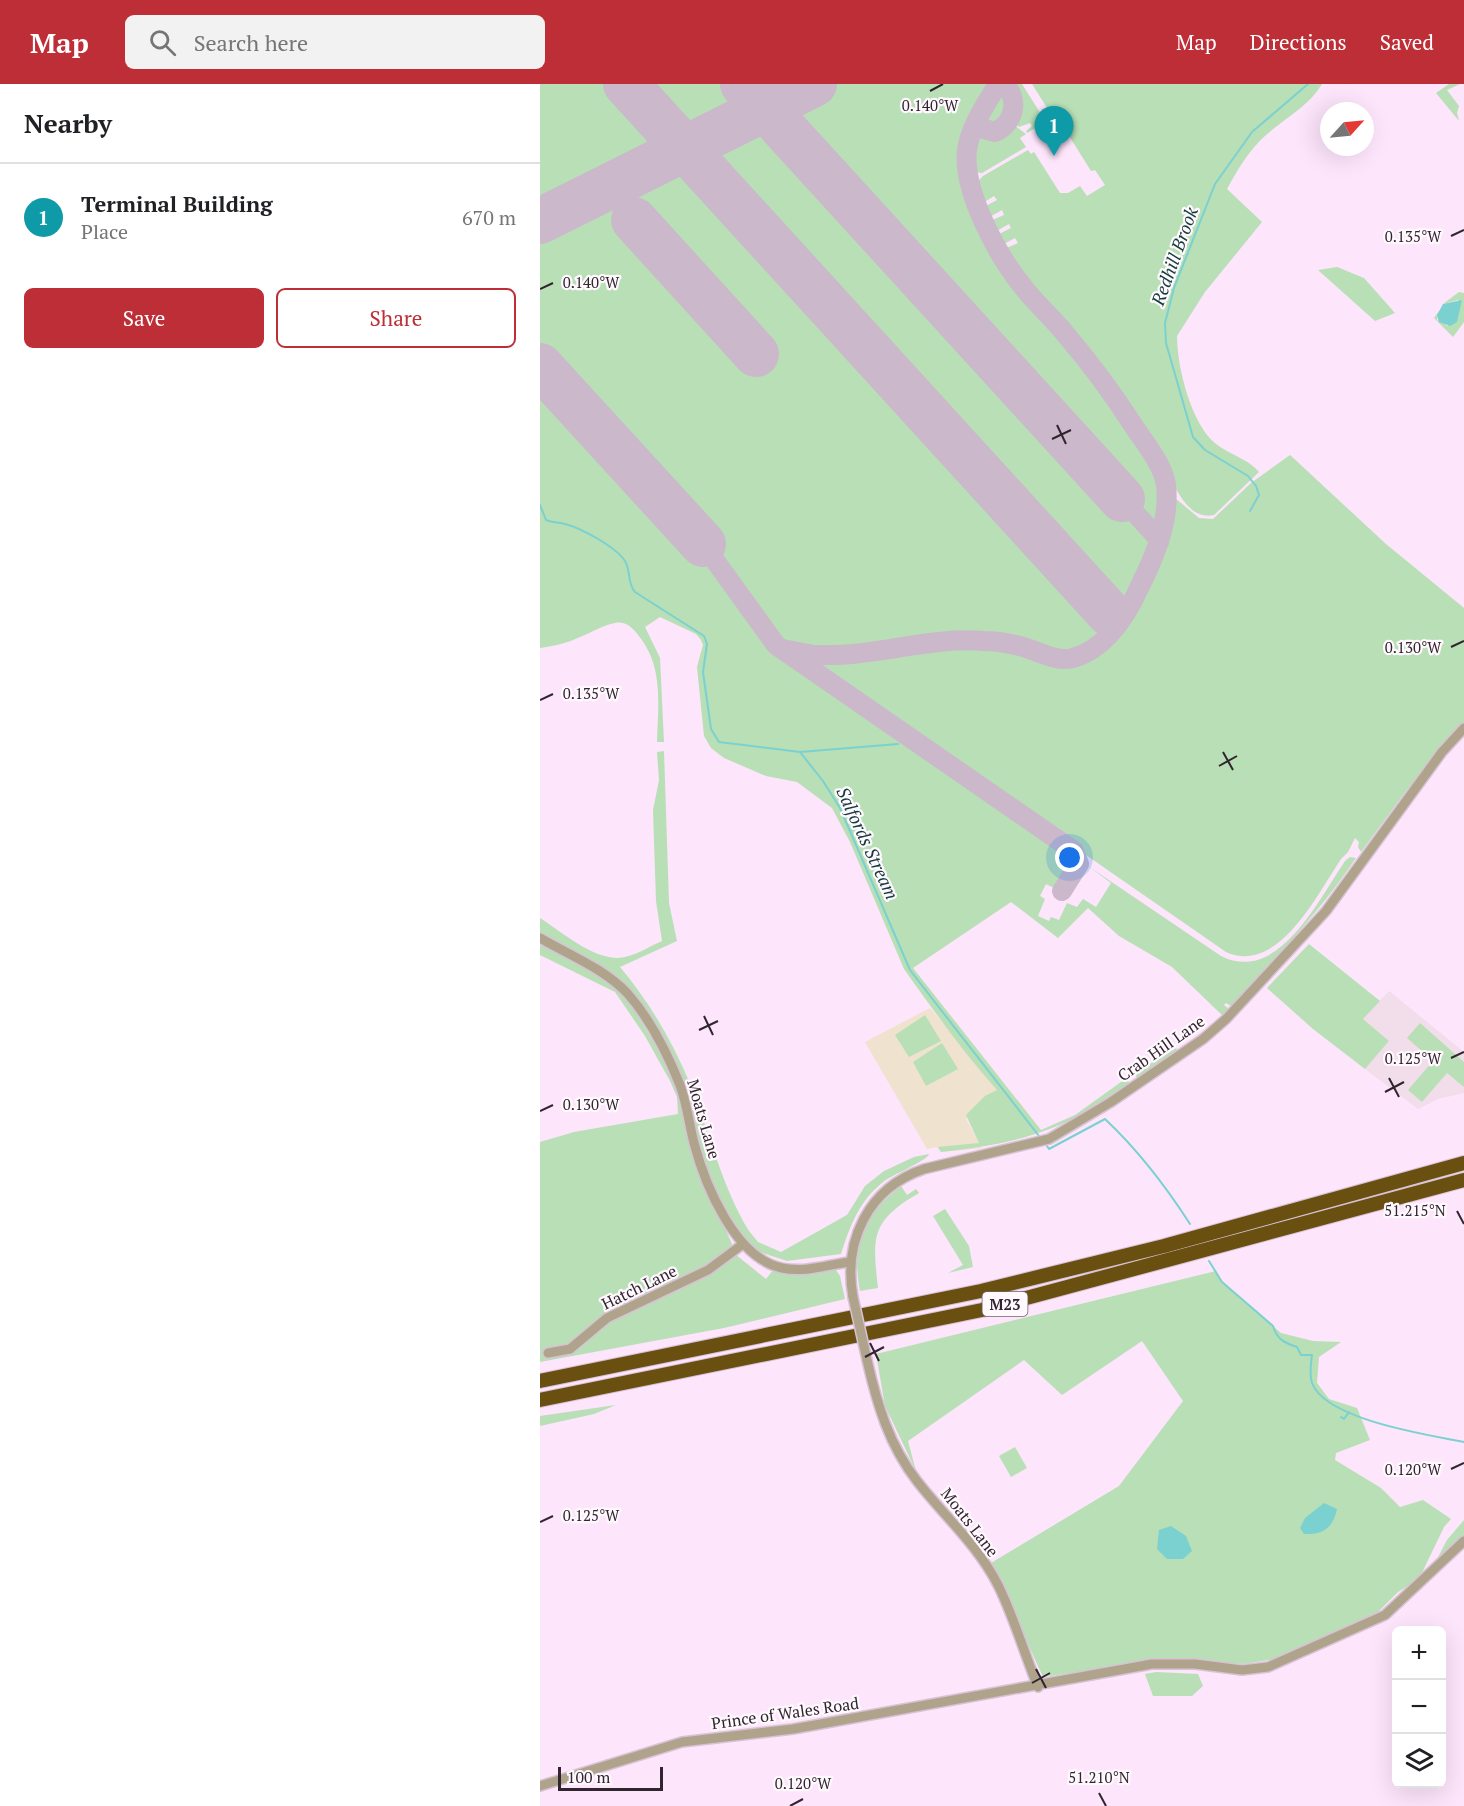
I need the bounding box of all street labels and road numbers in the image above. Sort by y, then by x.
street label: Crab Hill Lane [1113,1010,1209,1086]
street label: Moats Lane [682,1077,726,1161]
street label: Hatch Lane [598,1259,680,1315]
road number: M23 [982,1292,1028,1316]
street label: Moats Lane [936,1483,1004,1561]
street label: Prince of Wales Road [710,1692,860,1734]

